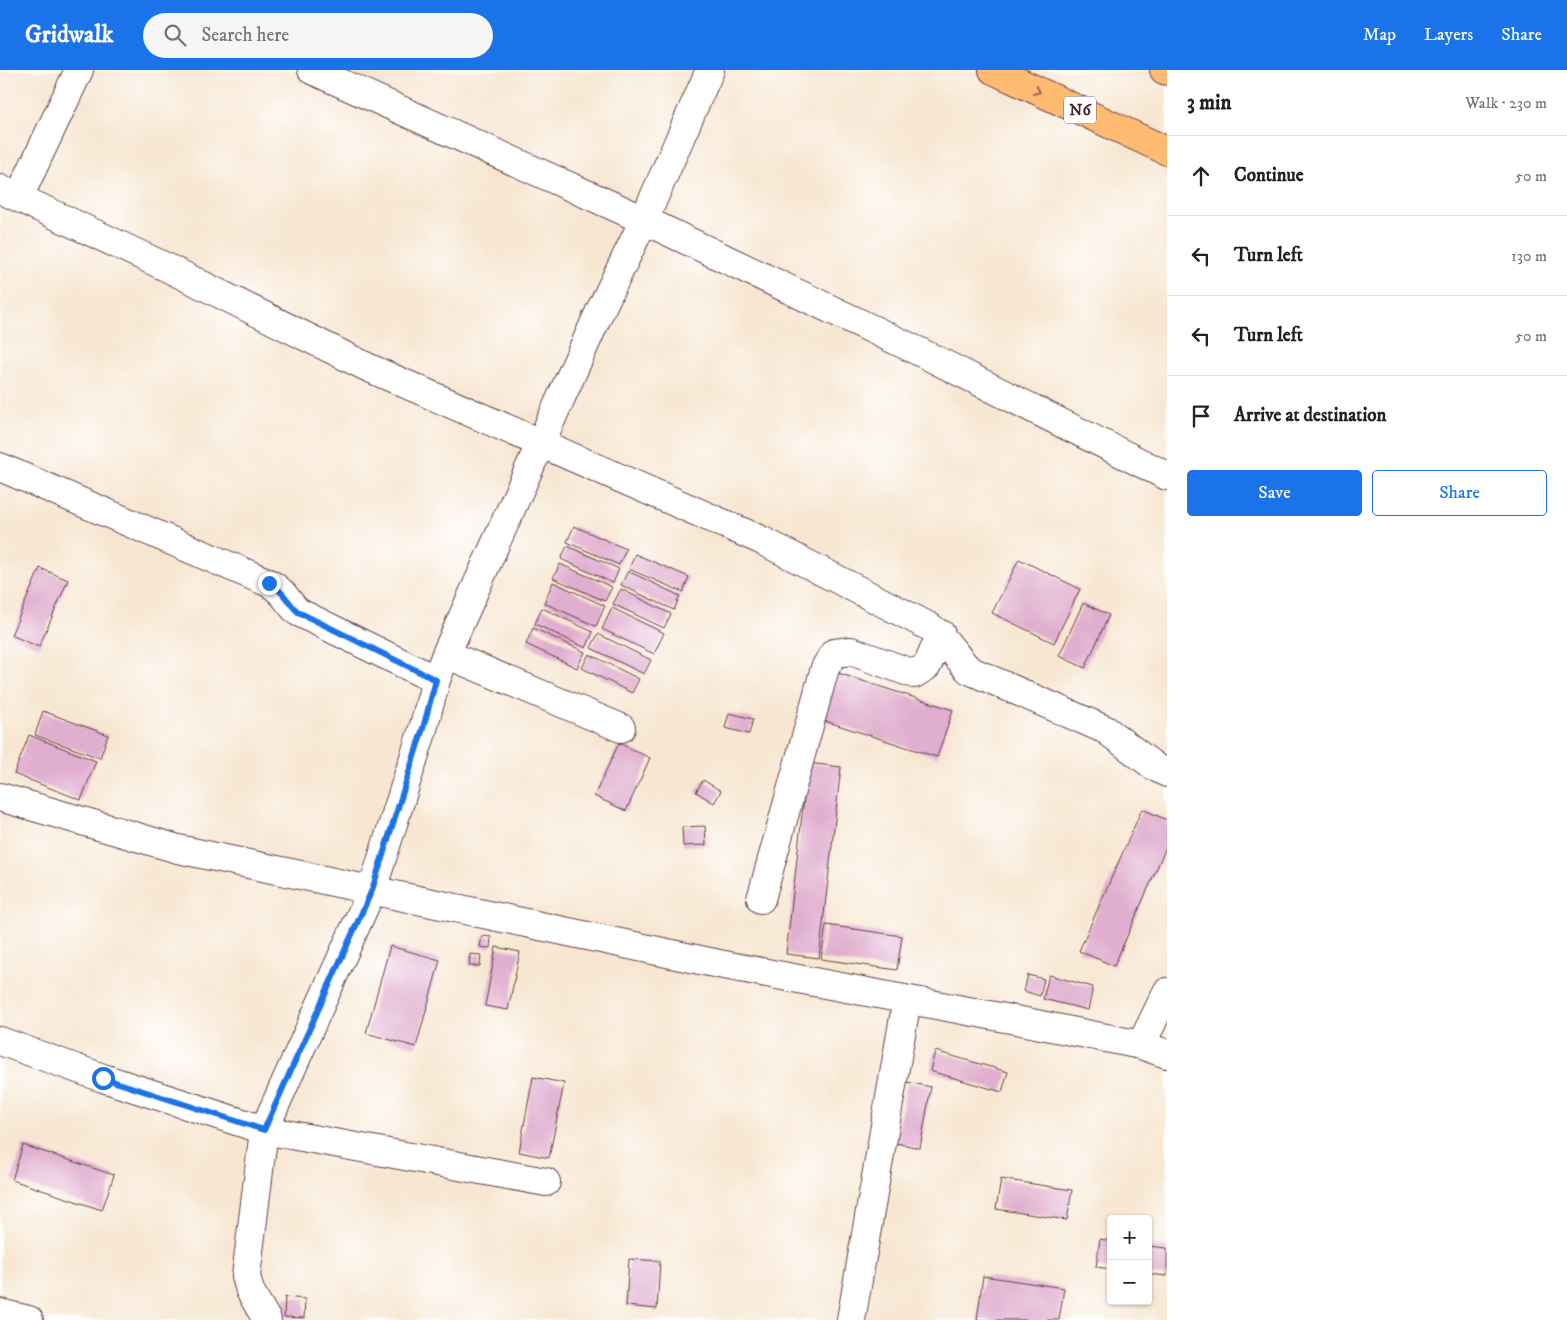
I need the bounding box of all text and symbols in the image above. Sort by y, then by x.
search box [143,13,493,58]
text: Gridwalk [25,20,113,50]
icon: search [161,21,189,49]
text: Search here [201,24,289,47]
text: Map [1363,24,1396,46]
text: Layers [1424,24,1473,46]
text: Share [1501,24,1542,46]
one-way arrow [1032,84,1041,95]
text: 3 min [1187,90,1232,116]
text: Walk · 230 m [1465,93,1547,113]
road number: N6 [1064,96,1096,124]
icon: ahead [1187,162,1215,190]
text: Continue [1234,164,1304,187]
text: 50 m [1515,166,1547,186]
icon: left [1187,242,1215,270]
text: Turn left [1234,244,1303,267]
text: 130 m [1511,246,1547,266]
icon: left [1187,322,1215,350]
text: Turn left [1234,324,1303,347]
text: 50 m [1515,326,1547,346]
icon: arrive [1187,402,1215,430]
text: Arrive at destination [1234,404,1386,427]
button: Save [1187,470,1362,516]
button: Share [1372,470,1547,516]
route end [258,572,281,595]
route start [92,1067,115,1090]
map controls [1107,1215,1152,1305]
button: + [1107,1215,1152,1260]
button: − [1107,1260,1152,1305]

